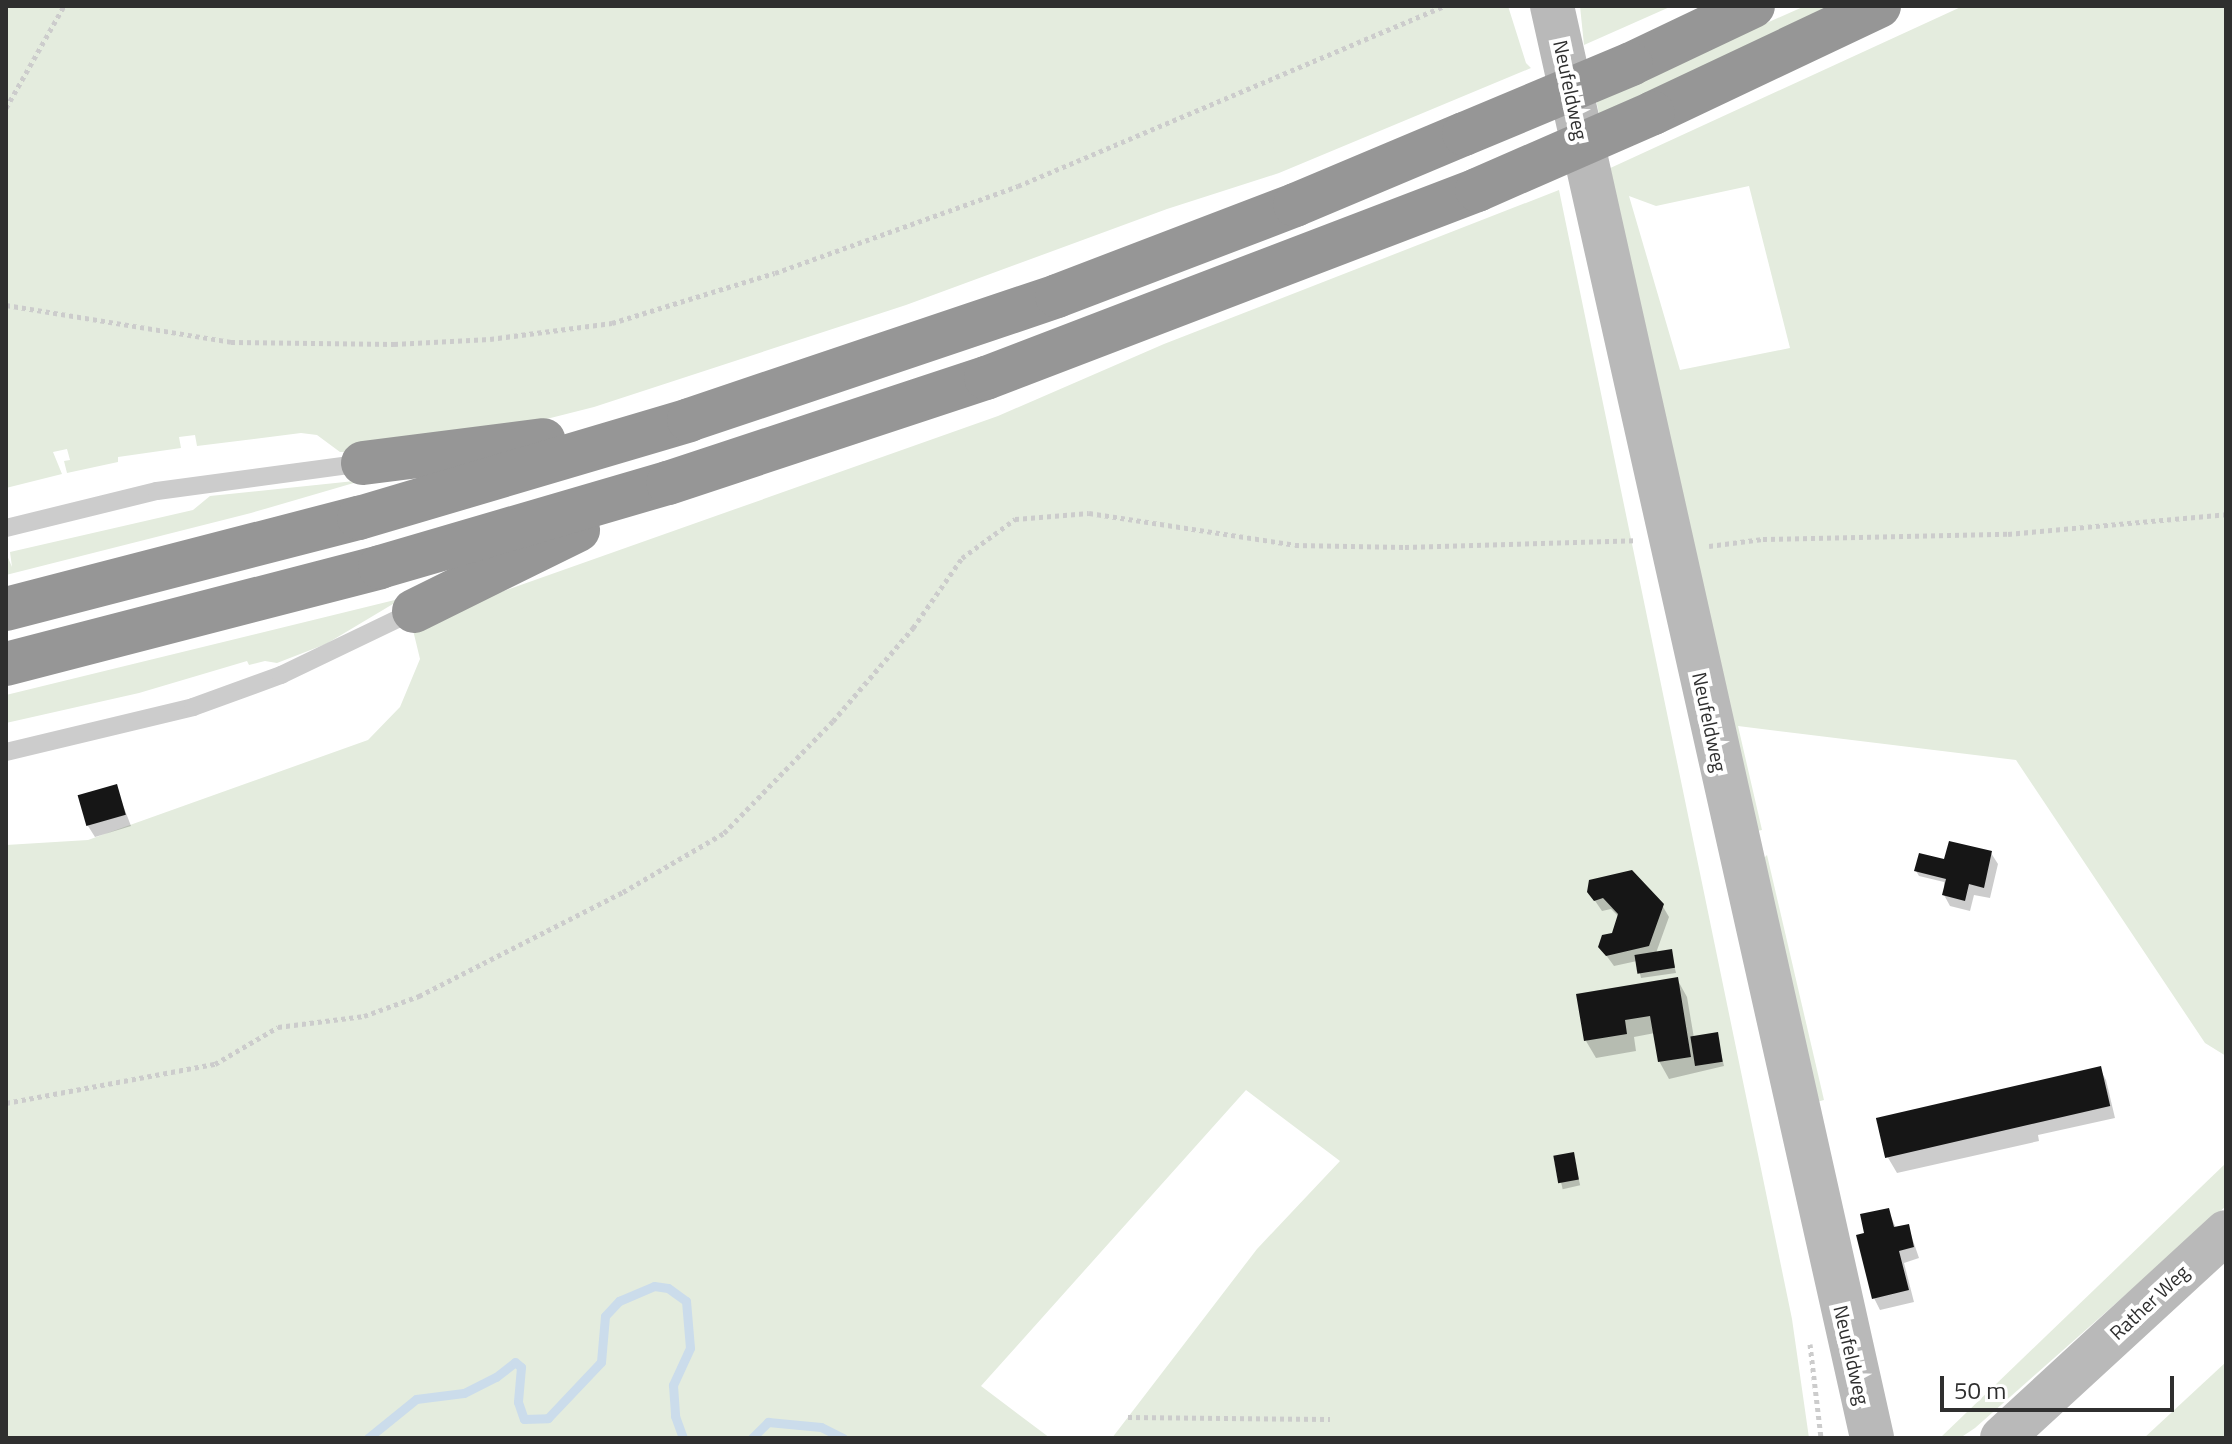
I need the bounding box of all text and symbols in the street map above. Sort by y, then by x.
street label: Neufeldweg [1549,38,1593,142]
street label: Neufeldweg [1688,670,1732,774]
street label: Rather Weg [2105,1259,2193,1345]
street label: Neufeldweg [1829,1303,1875,1407]
scale bar [1944,1360,2178,1410]
text: 50 m [1954,1372,2006,1408]

